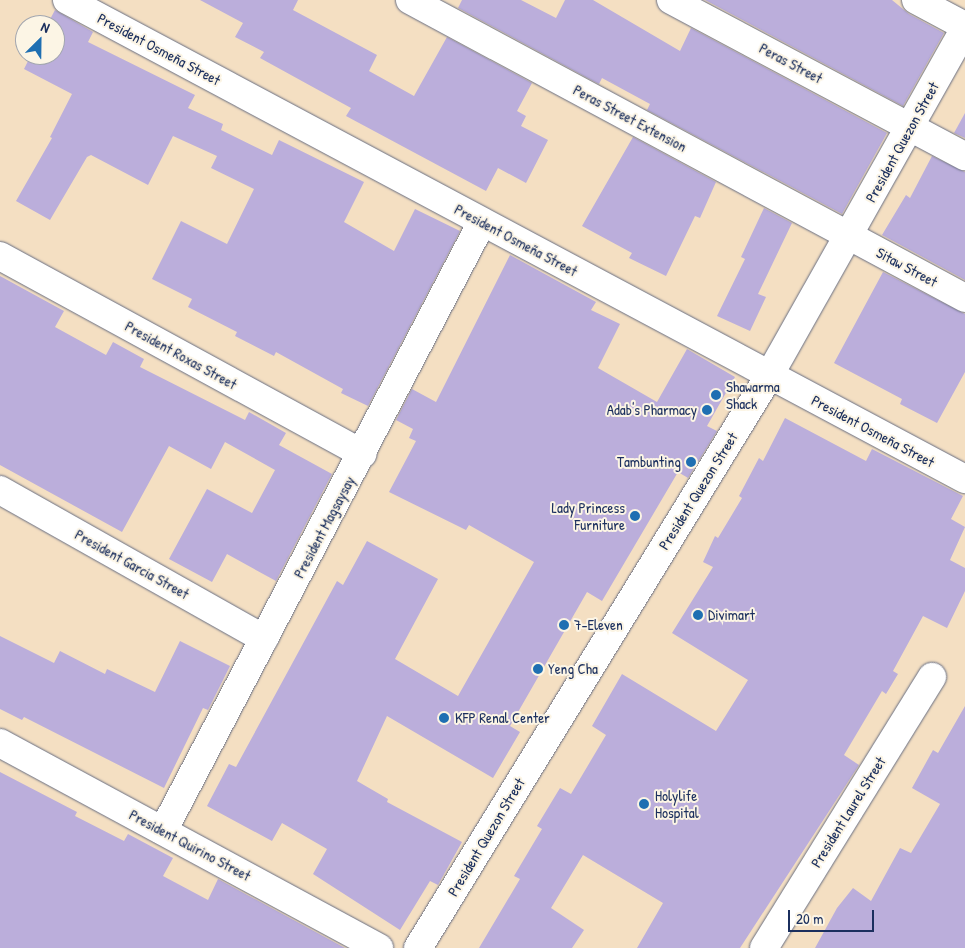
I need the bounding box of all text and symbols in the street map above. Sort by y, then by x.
street label: President Osmeña Street [94,9,224,89]
north arrow [15,15,65,65]
text: N [39,16,53,37]
street label: Peras Street [756,39,826,87]
street label: President Quezon Street [861,79,943,205]
street label: Peras Street Extension [570,81,690,155]
street label: President Osmeña Street [451,200,581,280]
street label: Sitaw Street [873,243,941,291]
street label: President Roxas Street [122,317,240,393]
place label: Shawarma Shack [726,377,780,412]
marker: Shawarma Shack [710,389,722,401]
street label: President Osmeña Street [808,391,938,471]
place label: Adab's Pharmacy [607,401,697,419]
marker: Adab's Pharmacy [701,404,713,416]
street label: President Quezon Street [655,429,741,553]
place label: Tambunting [617,453,681,471]
marker: Tambunting [685,456,697,468]
street label: President Magsaysay [290,473,358,581]
place label: Lady Princess Furniture [551,498,625,533]
marker: Lady Princess Furniture [629,510,641,522]
street label: President Garcia Street [72,525,192,603]
place label: Divimart [708,606,755,624]
marker: Divimart [692,609,704,621]
place label: 7-Eleven [574,616,623,634]
marker: 7-Eleven [558,619,570,631]
place label: Yeng Cha [548,660,598,678]
marker: Yeng Cha [532,663,544,675]
place label: KFP Renal Center [455,709,550,727]
marker: KFP Renal Center [437,711,451,725]
street label: President Laurel Street [807,753,889,871]
street label: President Quezon Street [444,775,528,899]
place label: Holylife Hospital [655,786,699,821]
marker: Holylife Hospital [637,797,651,811]
street label: President Quirino Street [126,805,254,885]
scale bar [790,900,876,932]
text: 20 m [796,908,823,929]

